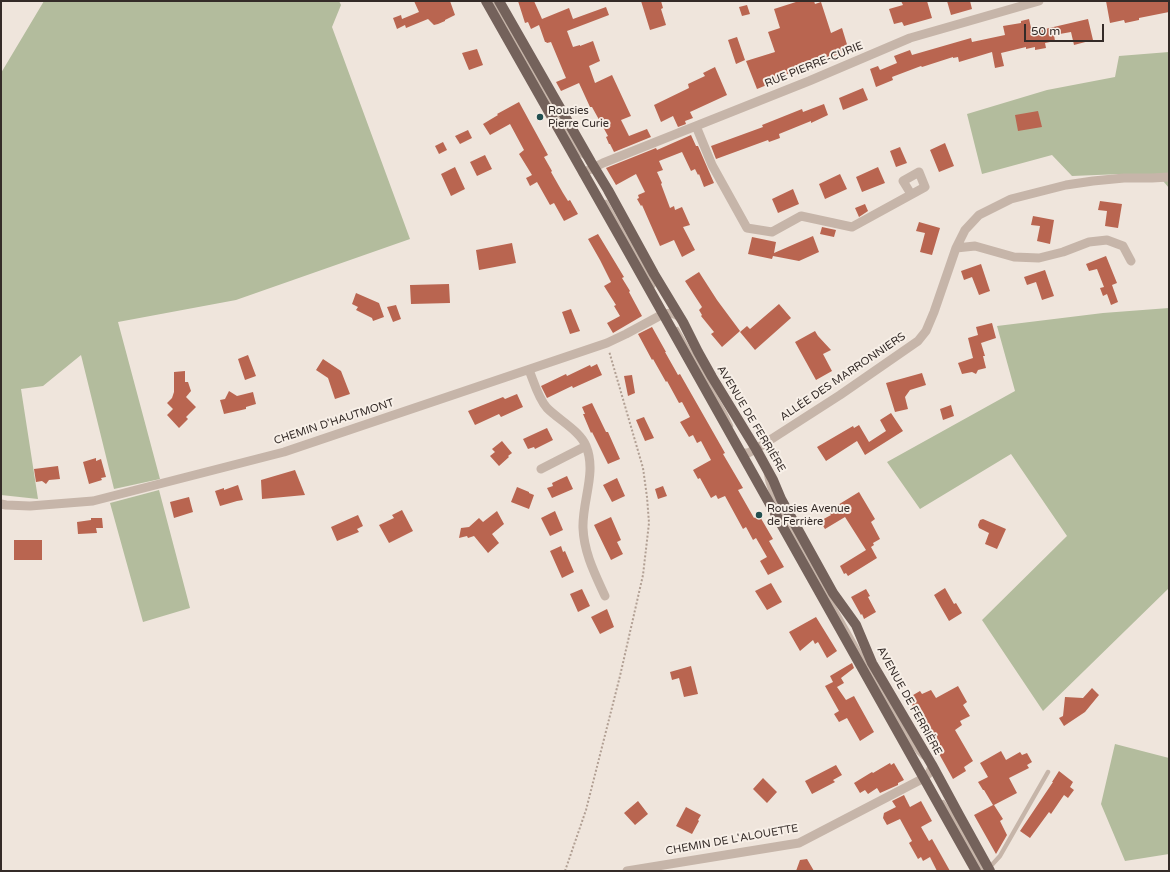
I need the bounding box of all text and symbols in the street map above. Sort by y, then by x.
scale bar [1026,16,1106,42]
text: 50 m [1031,24,1060,38]
street label: RUE PIERRE-CURIE [763,39,865,91]
place label: Rousies Pierre Curie [548,104,609,130]
marker: Rousies Pierre Curie [535,112,545,122]
street label: ALLÉE DES MARRONNIERS [778,330,908,424]
street label: AVENUE DE FERRIÈRE [714,363,788,475]
street label: CHEMIN D'HAUTMONT [272,396,396,448]
place label: Rousies Avenue de Ferrière [767,502,850,528]
marker: Rousies Avenue de Ferrière [754,510,764,520]
street label: AVENUE DE FERRIÈRE [874,644,944,758]
street label: CHEMIN DE L'ALOUETTE [665,822,799,858]

